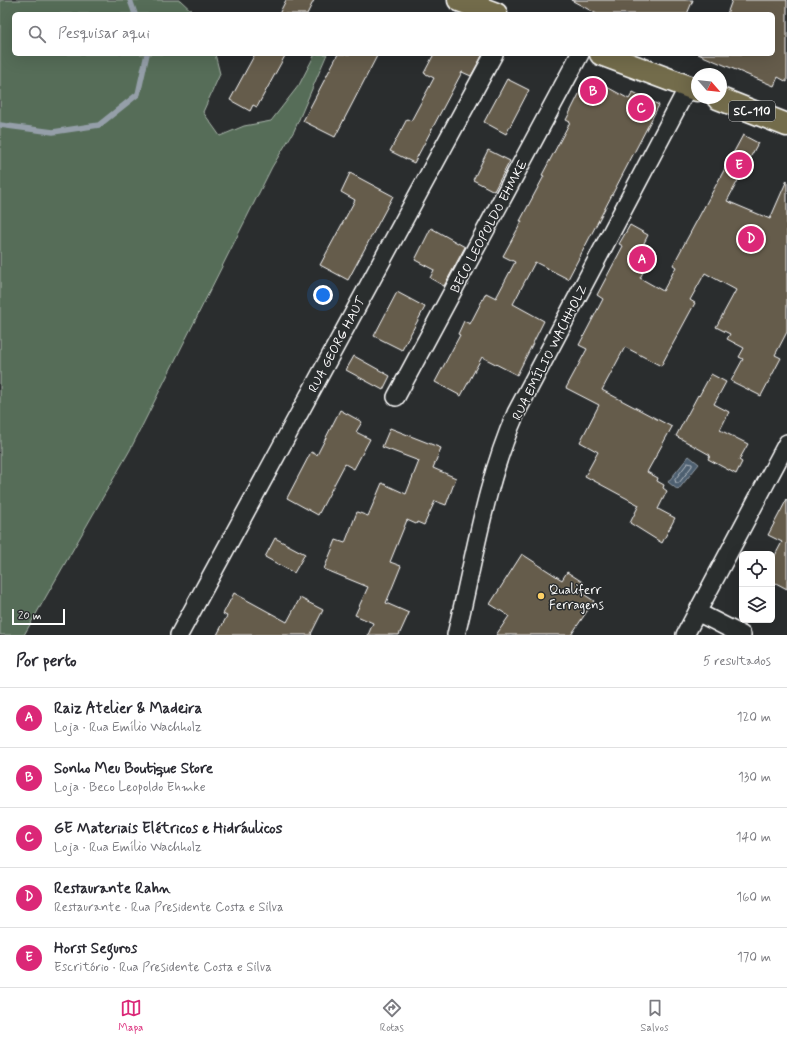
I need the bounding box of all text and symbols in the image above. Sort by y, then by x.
search box [12,12,775,56]
icon: search [26,23,48,45]
text: Pesquisar aqui [58,24,150,44]
north arrow [691,68,727,104]
pin: B [580,76,606,106]
pin: C [628,93,654,123]
road number: SC-110 [729,101,775,121]
pin: E [726,150,752,180]
street label: BECO LEOPOLDO EHMKE [447,157,532,296]
pin: D [738,224,764,254]
pin: A [629,244,655,274]
street label: RUA EMÍLIO WACHHOLZ [508,281,592,423]
your location [313,285,333,305]
street label: RUA GEORG HAUT [305,293,370,396]
map controls [739,551,775,623]
button: locate [739,551,775,587]
place label: Qualiferr Ferragens [549,582,604,614]
button: layers [739,587,775,623]
marker: Qualiferr Ferragens [536,591,546,601]
scale bar [12,607,65,626]
text: 20 m [18,609,41,623]
text: Por perto [16,650,77,672]
text: 5 resultados [703,653,771,670]
text: Raiz Atelier & Madeira [54,699,202,719]
text: A [25,709,33,726]
text: 120 m [737,709,771,726]
text: Loja · Rua Emílio Wachholz [54,719,202,736]
text: Sonho Meu Boutique Store [54,759,213,779]
text: B [25,769,33,786]
text: 130 m [738,769,771,786]
text: Loja · Beco Leopoldo Ehmke [54,779,206,796]
text: GE Materiais Elétricos e Hidráulicos [54,819,282,839]
text: C [24,829,34,846]
text: 140 m [736,829,771,846]
text: Loja · Rua Emílio Wachholz [54,839,202,856]
text: Restaurante Rahn [54,879,171,899]
text: D [25,889,33,906]
text: 160 m [736,889,771,906]
text: Restaurante · Rua Presidente Costa e Silva [54,899,284,916]
text: Horst Seguros [54,939,137,959]
text: E [25,949,33,966]
text: 170 m [737,949,771,966]
text: Escritório · Rua Presidente Costa e Silva [54,959,272,976]
tab: Mapa [118,997,143,1035]
tab: Rotas [380,997,404,1035]
tab: Salvos [640,997,669,1035]

